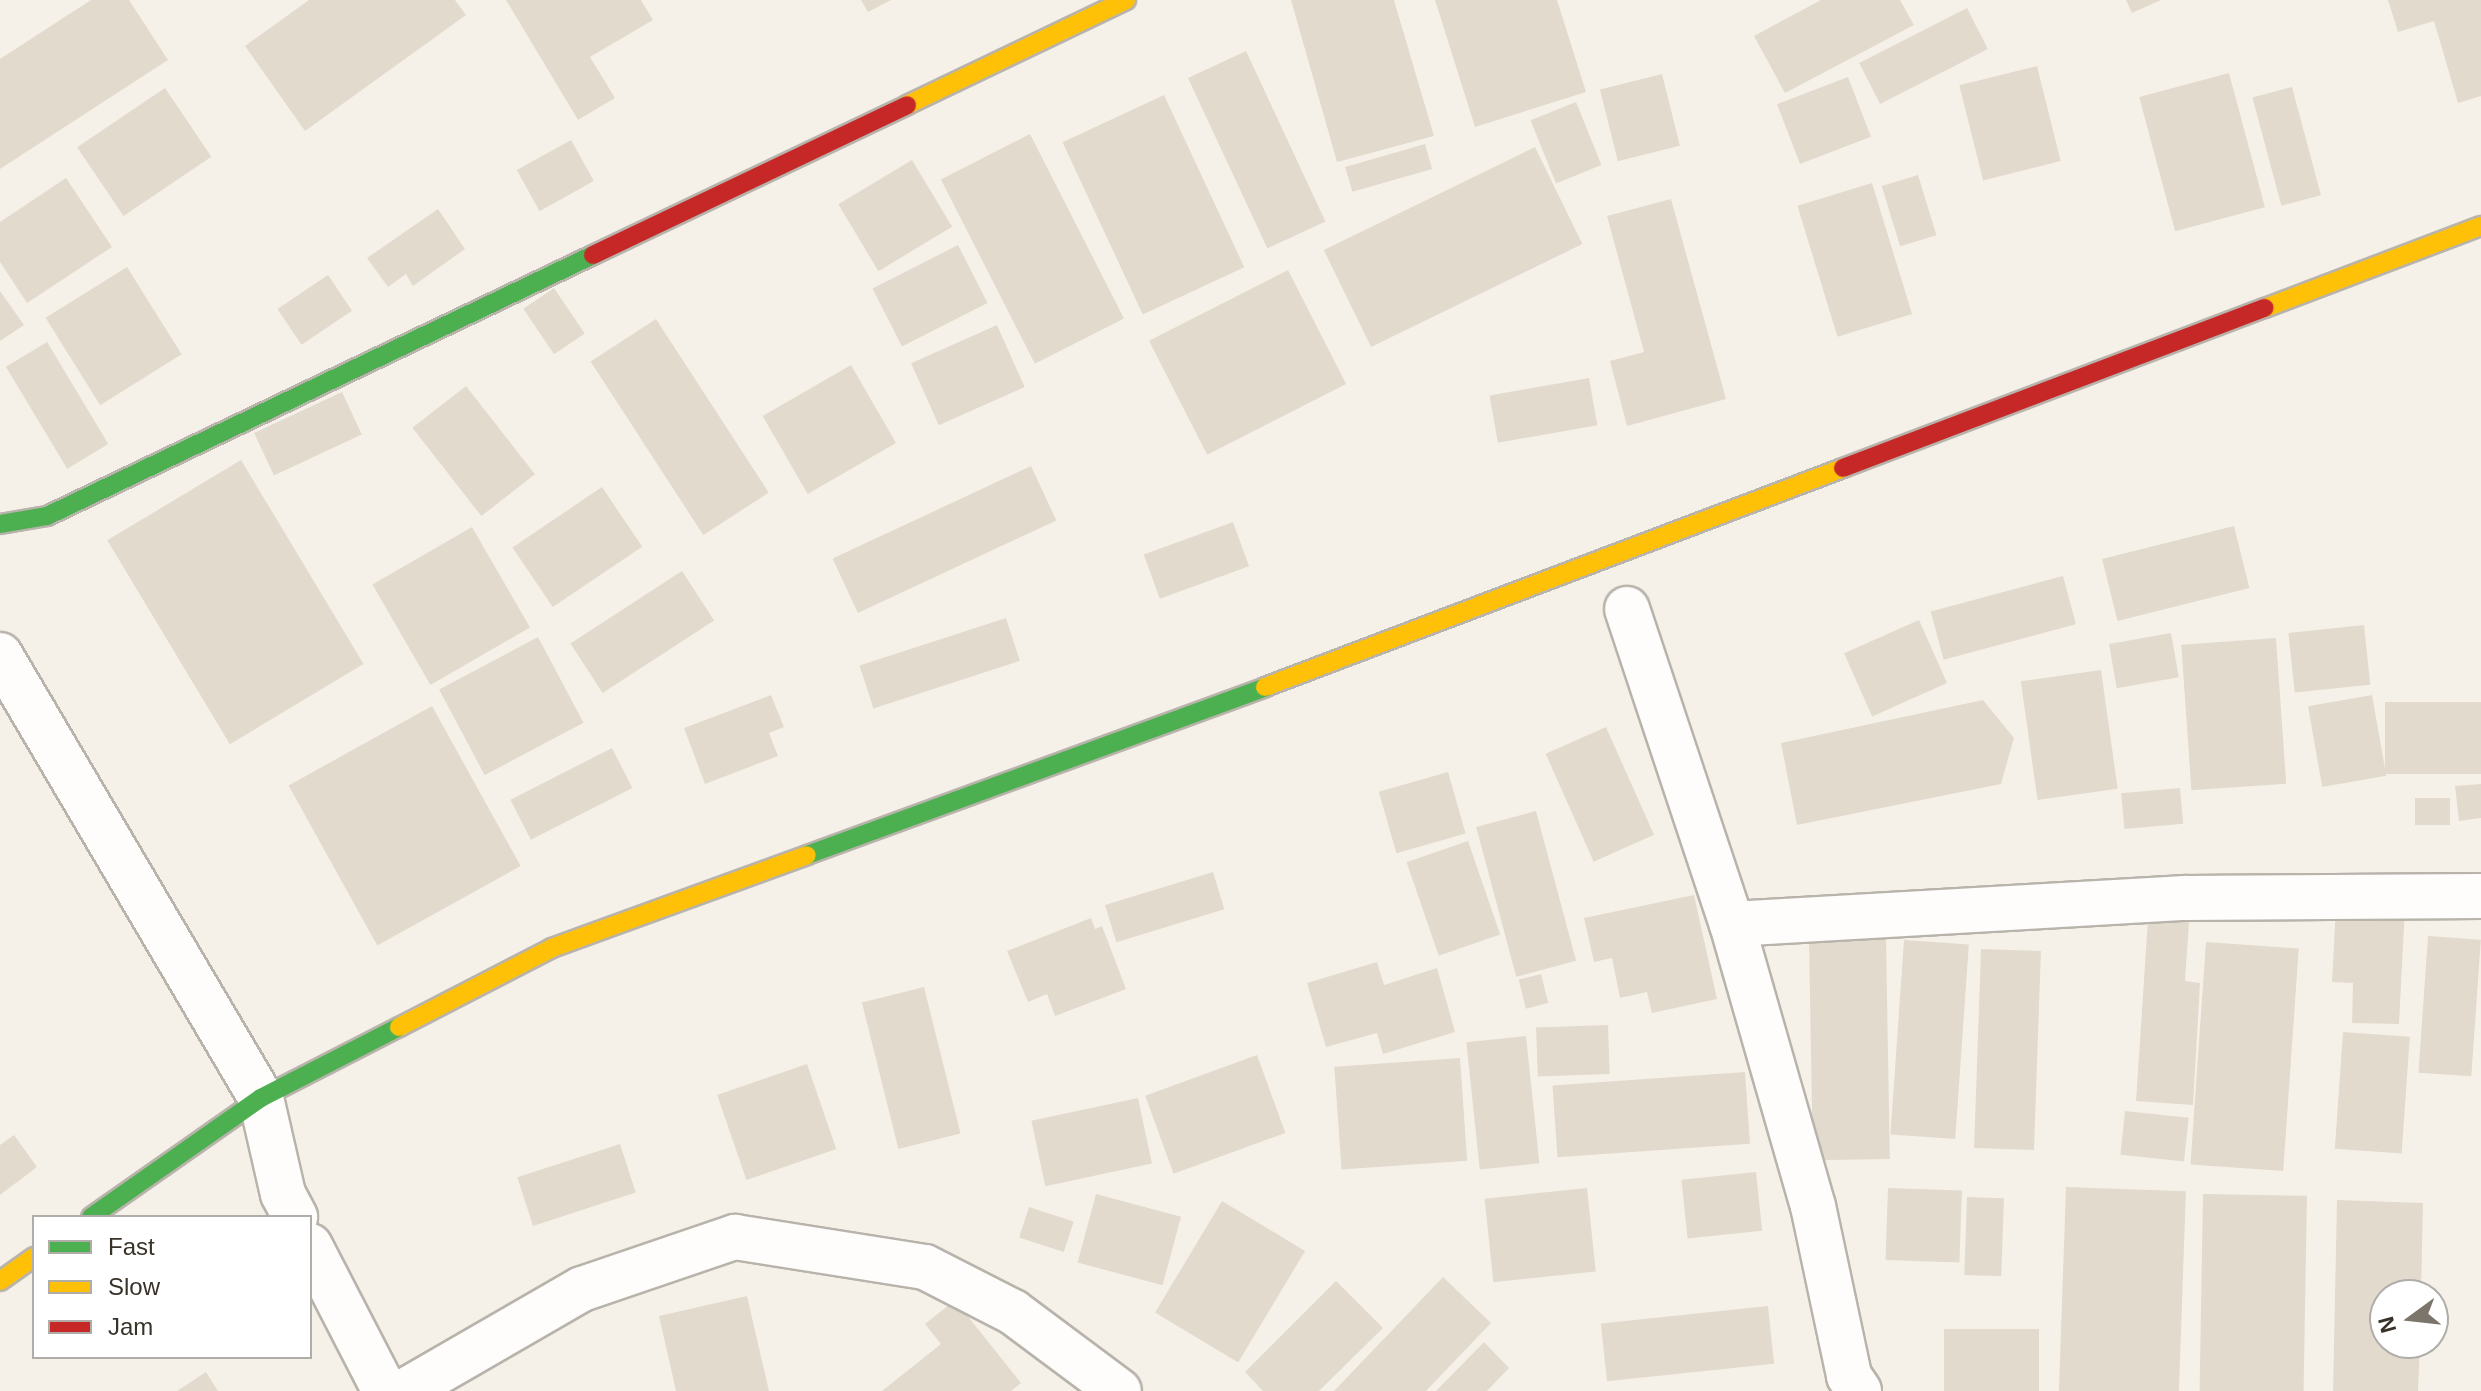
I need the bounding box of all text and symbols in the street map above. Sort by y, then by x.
legend [32,1215,312,1359]
text: Fast [108,1233,155,1260]
text: Slow [108,1273,160,1300]
north arrow [2369,1279,2449,1359]
text: Jam [108,1313,153,1340]
text: N [2373,1314,2401,1336]

